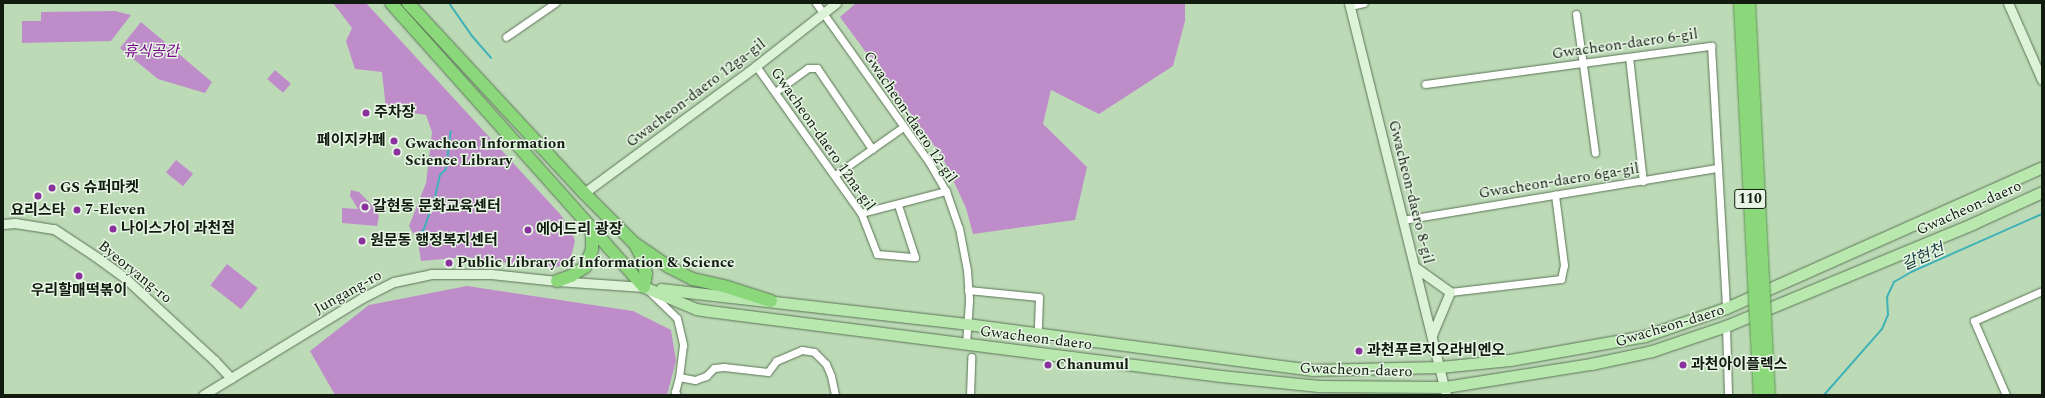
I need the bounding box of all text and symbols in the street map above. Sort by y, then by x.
street label: Gwacheon-daero 6-gil [1551,25,1699,63]
street label: Gwacheon-daero 12ga-gil [623,35,769,151]
park label: 휴식공간 [123,43,179,61]
street label: Gwacheon-daero 12-gil [859,48,961,186]
street label: Gwacheon-daero 12na-gil [767,64,879,214]
place label: 주차장 [374,104,415,122]
marker: 주차장 [361,108,371,118]
street label: Gwacheon-daero 8-gil [1384,118,1438,266]
place label: 페이지카페 [317,132,386,150]
place label: Gwacheon Information Science Library [405,134,565,169]
marker: 페이지카페 [389,136,399,146]
marker: Gwacheon Information Science Library [392,147,402,157]
street label: Gwacheon-daero 6ga-gil [1477,159,1641,203]
street label: Gwacheon-daero [1914,177,2024,239]
place label: GS 슈퍼마켓 [60,179,139,197]
marker: GS 슈퍼마켓 [47,183,57,193]
road number: 110 [1734,187,1766,211]
marker: 요리스타 [33,191,43,201]
place label: 갈현동 문화교육센터 [373,198,501,216]
place label: 7-Eleven [85,201,145,219]
place label: 요리스타 [10,202,66,220]
marker: 갈현동 문화교육센터 [360,202,370,212]
marker: 7-Eleven [72,205,82,215]
place label: 나이스가이 과천점 [121,220,235,238]
place label: 에어드리 광장 [536,221,623,239]
marker: 나이스가이 과천점 [108,224,118,234]
marker: 에어드리 광장 [523,225,533,235]
place label: 원문동 행정복지센터 [370,232,498,250]
marker: 원문동 행정복지센터 [357,236,367,246]
street label: Byeoryang-ro [95,237,175,307]
water label: 갈현천 [1899,239,1947,275]
place label: Public Library of Information & Science [457,254,735,272]
marker: Public Library of Information & Science [444,258,454,268]
street label: Jungang-ro [311,266,385,318]
marker: 우리할매떡볶이 [74,271,84,281]
place label: 우리할매떡볶이 [31,282,127,300]
street label: Gwacheon-daero [1613,301,1727,351]
street label: Gwacheon-daero [979,322,1093,354]
place label: 과천푸르지오라비엔오 [1367,342,1505,360]
marker: 과천푸르지오라비엔오 [1354,346,1364,356]
place label: Chanumul [1056,356,1129,374]
place label: 과천아이플렉스 [1691,356,1788,374]
street label: Gwacheon-daero [1299,359,1413,381]
marker: Chanumul [1043,360,1053,370]
marker: 과천아이플렉스 [1678,360,1688,370]

